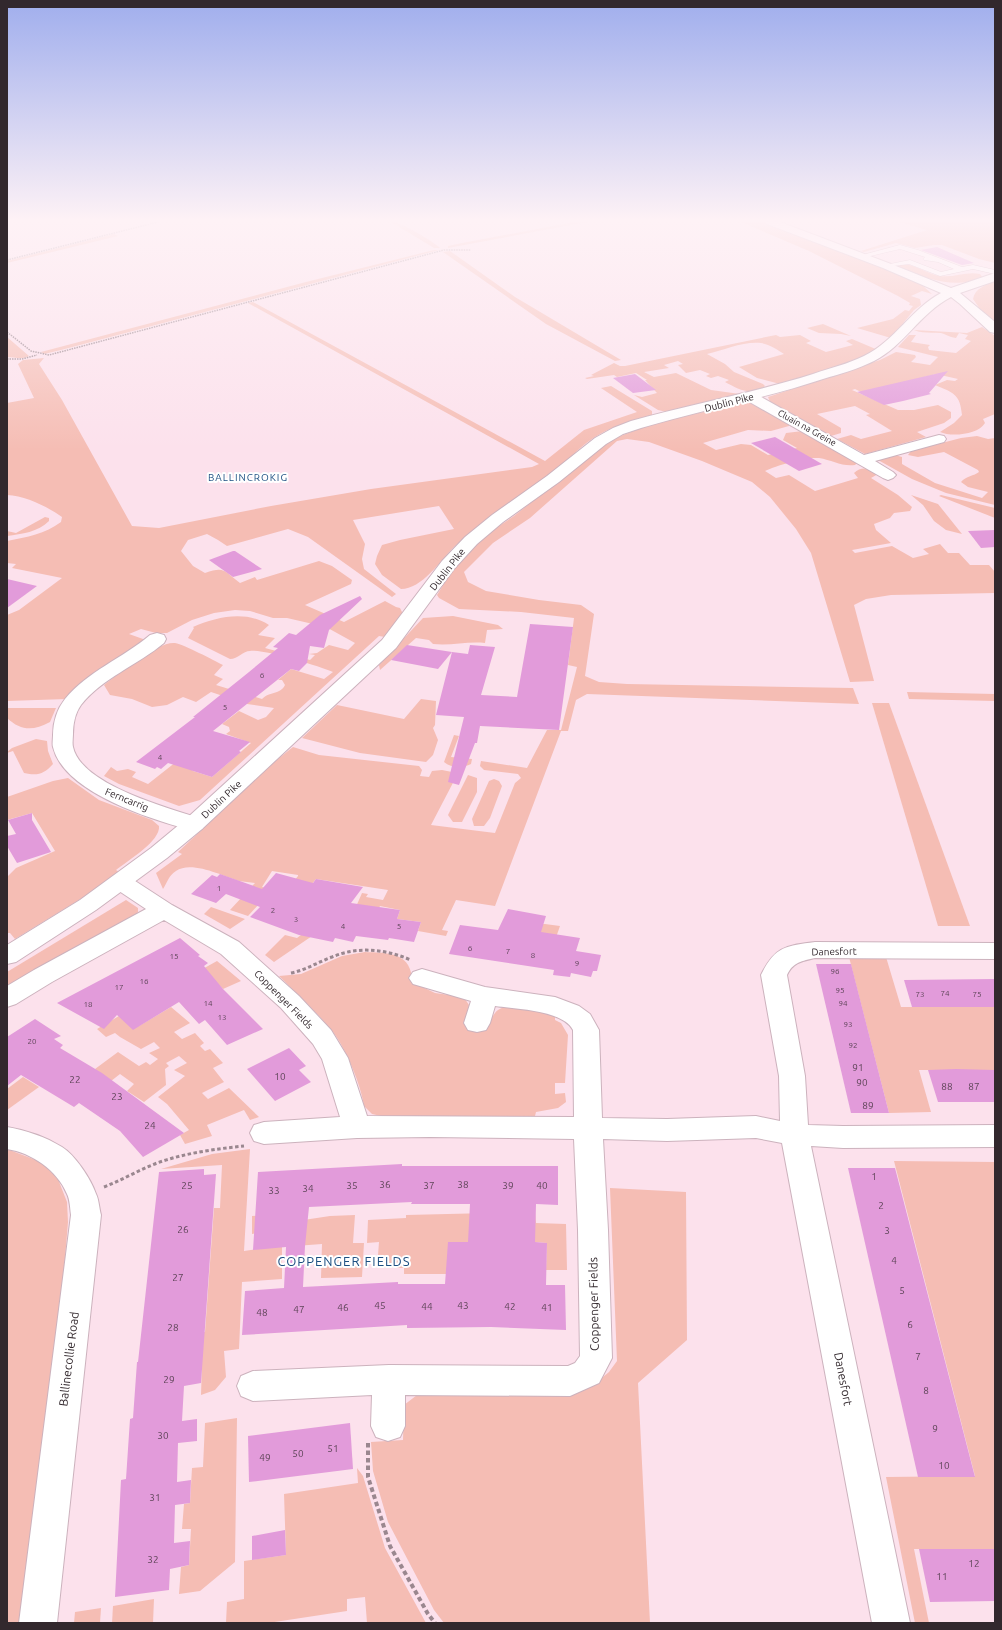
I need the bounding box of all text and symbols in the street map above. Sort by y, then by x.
street label: Dublin Pike [703,391,755,414]
street label: Cluain na Greine [776,408,838,448]
district label: BALLINCROKIG [208,472,288,483]
street label: Dublin Pike [428,546,467,593]
house number: 6 [260,671,265,680]
house number: 5 [223,703,227,712]
house number: 4 [158,753,163,762]
street label: Dublin Pike [199,778,244,821]
street label: Ferncarrig [104,786,150,813]
house number: 1 [217,884,221,893]
house number: 2 [271,906,275,915]
house number: 3 [294,915,298,924]
house number: 4 [341,922,346,931]
house number: 5 [397,922,401,931]
house number: 6 [468,944,473,953]
street label: Danesfort [811,946,857,957]
house number: 7 [506,947,510,956]
house number: 8 [531,951,536,960]
house number: 15 [169,952,179,961]
house number: 9 [575,959,579,968]
house number: 96 [830,967,840,976]
street label: Coppenger Fields [252,968,315,1031]
house number: 16 [139,977,149,986]
house number: 17 [114,983,124,992]
house number: 95 [835,986,845,995]
house number: 74 [940,989,950,998]
house number: 73 [915,990,925,999]
house number: 75 [972,990,982,999]
house number: 14 [203,999,213,1008]
house number: 94 [838,999,848,1008]
house number: 18 [83,1000,93,1009]
house number: 13 [217,1013,227,1022]
house number: 93 [843,1020,853,1029]
house number: 20 [27,1037,37,1046]
house number: 92 [848,1041,858,1050]
house number: 91 [852,1062,864,1073]
house number: 10 [274,1071,286,1082]
house number: 22 [69,1074,81,1085]
house number: 90 [856,1077,868,1088]
house number: 88 [941,1081,953,1092]
house number: 87 [968,1081,980,1092]
house number: 23 [111,1091,123,1102]
house number: 89 [862,1100,874,1111]
house number: 24 [144,1120,156,1131]
house number: 1 [871,1171,877,1182]
house number: 36 [379,1179,391,1190]
house number: 38 [457,1179,469,1190]
house number: 25 [181,1180,193,1191]
house number: 35 [346,1180,358,1191]
house number: 37 [423,1180,435,1191]
house number: 39 [502,1180,514,1191]
house number: 40 [536,1180,548,1191]
house number: 34 [302,1183,314,1194]
house number: 33 [268,1185,280,1196]
house number: 2 [878,1200,884,1211]
house number: 26 [177,1224,189,1235]
house number: 3 [884,1225,890,1236]
district label: COPPENGER FIELDS [277,1254,411,1268]
house number: 4 [891,1255,897,1266]
street label: Coppenger Fields [586,1257,601,1351]
house number: 27 [172,1272,184,1283]
house number: 5 [899,1285,905,1296]
house number: 45 [374,1300,386,1311]
house number: 43 [457,1300,469,1311]
house number: 44 [421,1301,433,1312]
house number: 42 [504,1301,516,1312]
house number: 46 [337,1302,349,1313]
house number: 41 [541,1302,553,1313]
house number: 47 [293,1304,305,1315]
house number: 48 [256,1307,268,1318]
street label: Ballinecollie Road [56,1311,81,1407]
house number: 6 [907,1319,913,1330]
house number: 28 [167,1322,179,1333]
street label: Danesfort [832,1351,855,1407]
house number: 7 [915,1351,921,1362]
house number: 29 [163,1374,175,1385]
house number: 8 [923,1385,929,1396]
house number: 9 [932,1423,938,1434]
house number: 30 [157,1430,169,1441]
house number: 51 [327,1443,339,1454]
house number: 50 [292,1448,304,1459]
house number: 49 [259,1452,271,1463]
house number: 10 [938,1460,950,1471]
house number: 31 [149,1492,161,1503]
house number: 32 [147,1554,159,1565]
house number: 12 [968,1558,980,1569]
house number: 11 [936,1571,948,1582]

